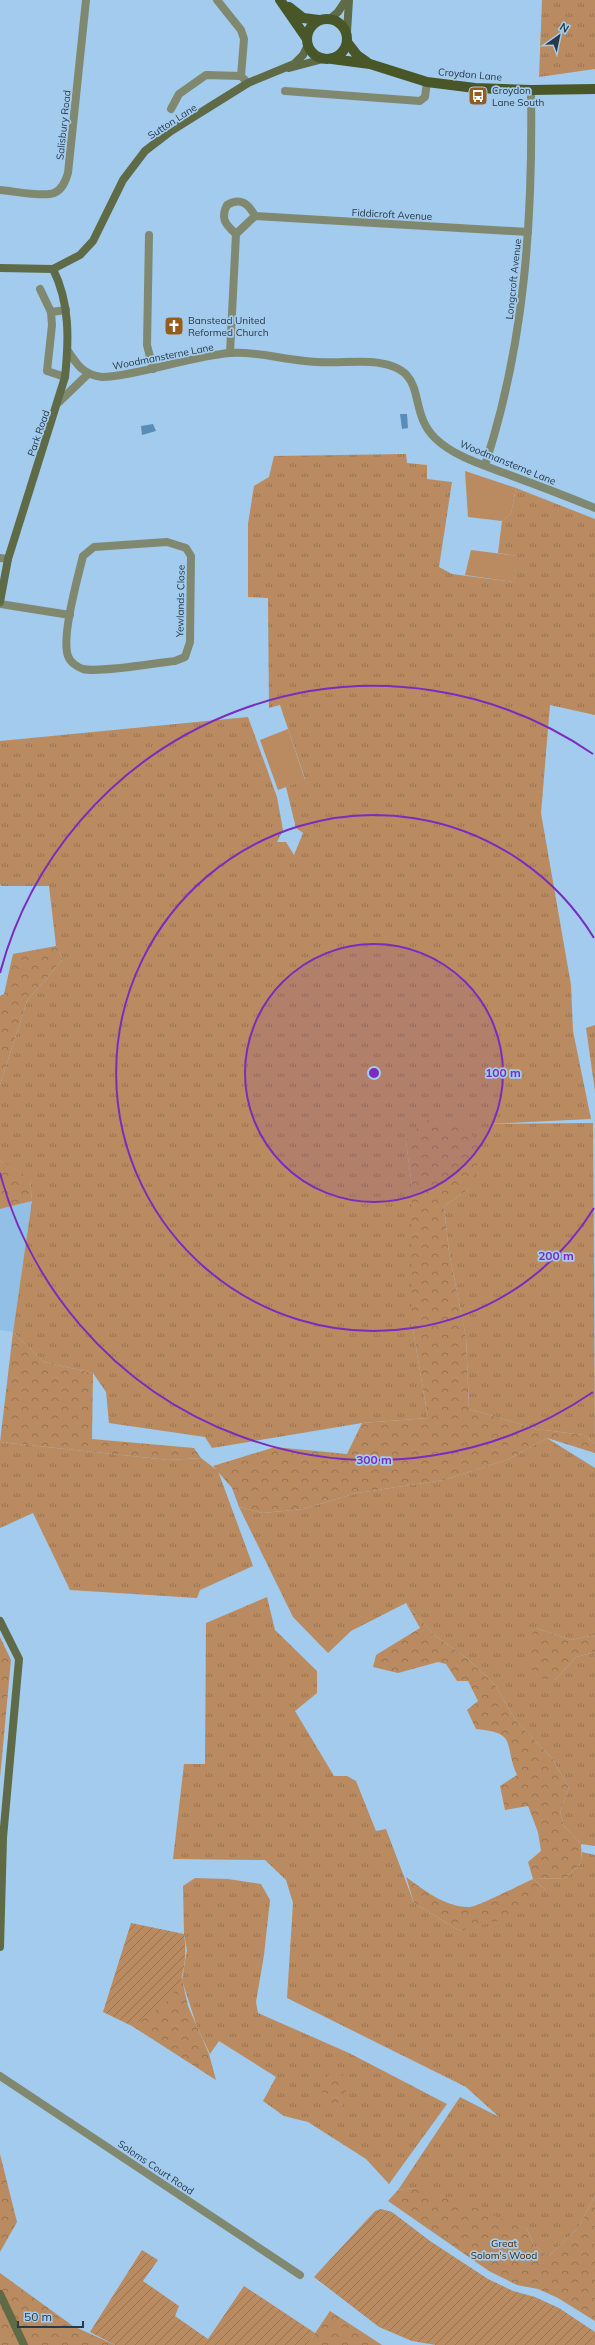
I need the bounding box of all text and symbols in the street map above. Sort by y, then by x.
north arrow [539,16,579,56]
text: N [557,19,572,36]
street label: Croydon Lane [437,65,503,84]
place label: Croydon Lane South [492,84,545,109]
bus stop icon: Croydon Lane South [467,85,489,107]
street label: Salisbury Road [53,90,74,161]
street label: Sutton Lane [145,101,199,142]
street label: Fiddicroft Avenue [351,206,433,223]
street label: Longcroft Avenue [503,238,524,320]
place label: Banstead United Reformed Church [188,314,269,339]
church icon: Banstead United Reformed Church [163,315,185,337]
street label: Woodmansterne Lane [111,340,215,373]
street label: Park Road [24,408,52,458]
street label: Woodmansterne Lane [458,437,558,488]
street label: Yewlands Close [173,565,188,638]
text: 100 m [485,1065,521,1080]
centre of rings [367,1066,381,1080]
text: 200 m [538,1248,574,1263]
text: 300 m [356,1452,392,1467]
street label: Soloms Court Road [115,2137,196,2198]
park label: Great Solom's Wood [471,2237,537,2262]
scale bar [18,2303,83,2329]
text: 50 m [24,2309,52,2324]

